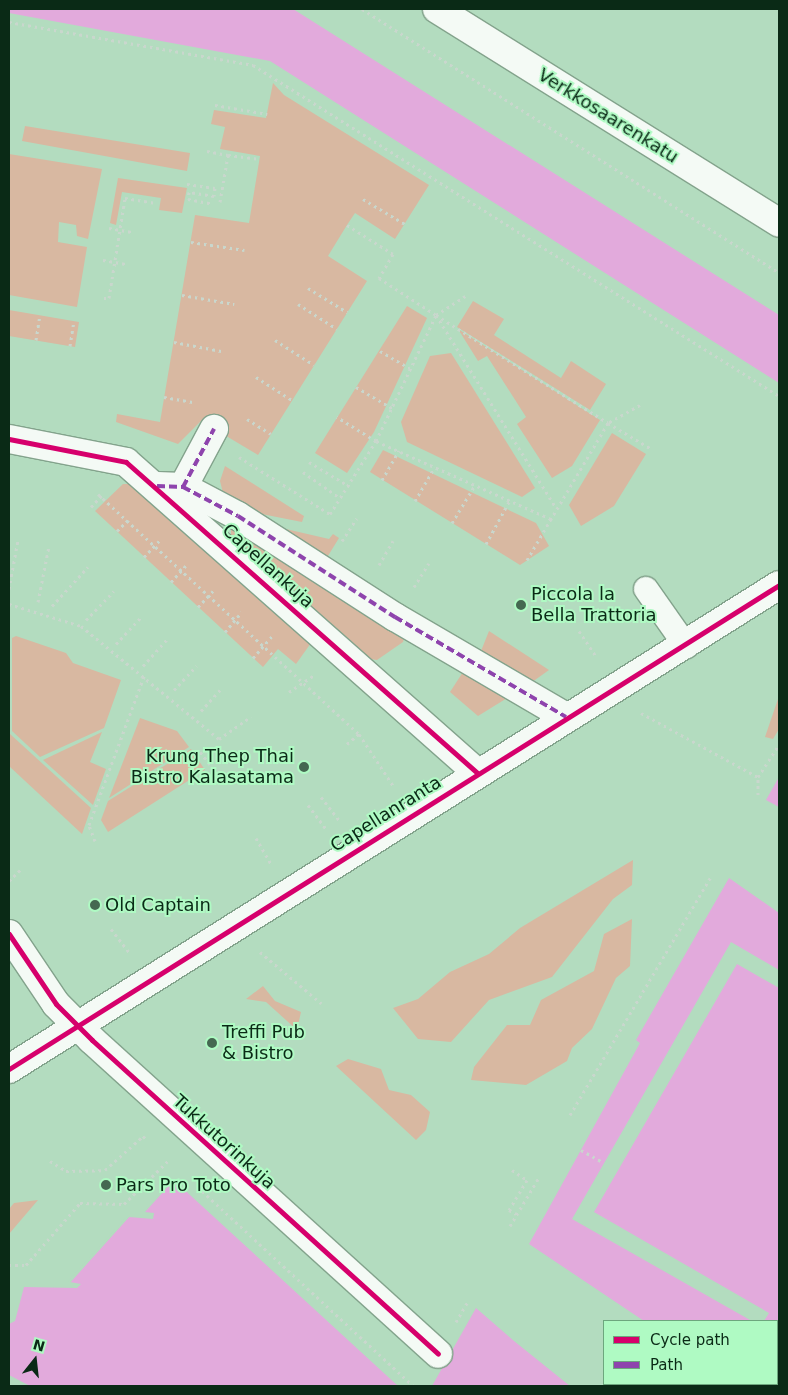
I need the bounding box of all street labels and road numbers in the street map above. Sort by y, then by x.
street label: Verkkosaarenkatu [534,64,682,168]
street label: Capellankuja [218,519,318,613]
street label: Capellanranta [327,771,445,857]
street label: Tukkutorinkuja [168,1090,280,1194]

